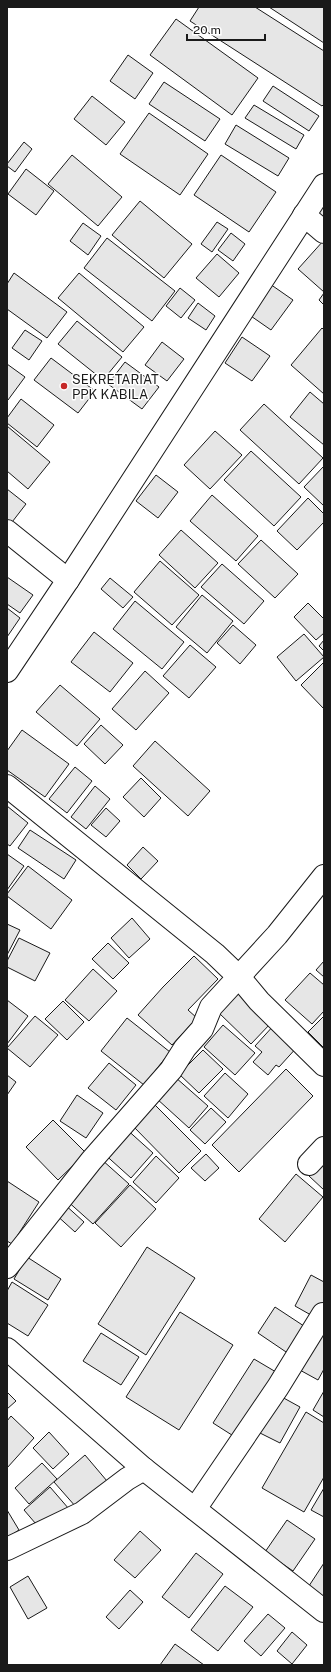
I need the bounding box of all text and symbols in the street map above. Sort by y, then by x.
scale bar [187,16,265,42]
text: 20 m [193,23,221,37]
place label: SEKRETARIAT PPK KABILA [72,372,159,402]
marker: SEKRETARIAT PPK KABILA [59,381,69,391]

